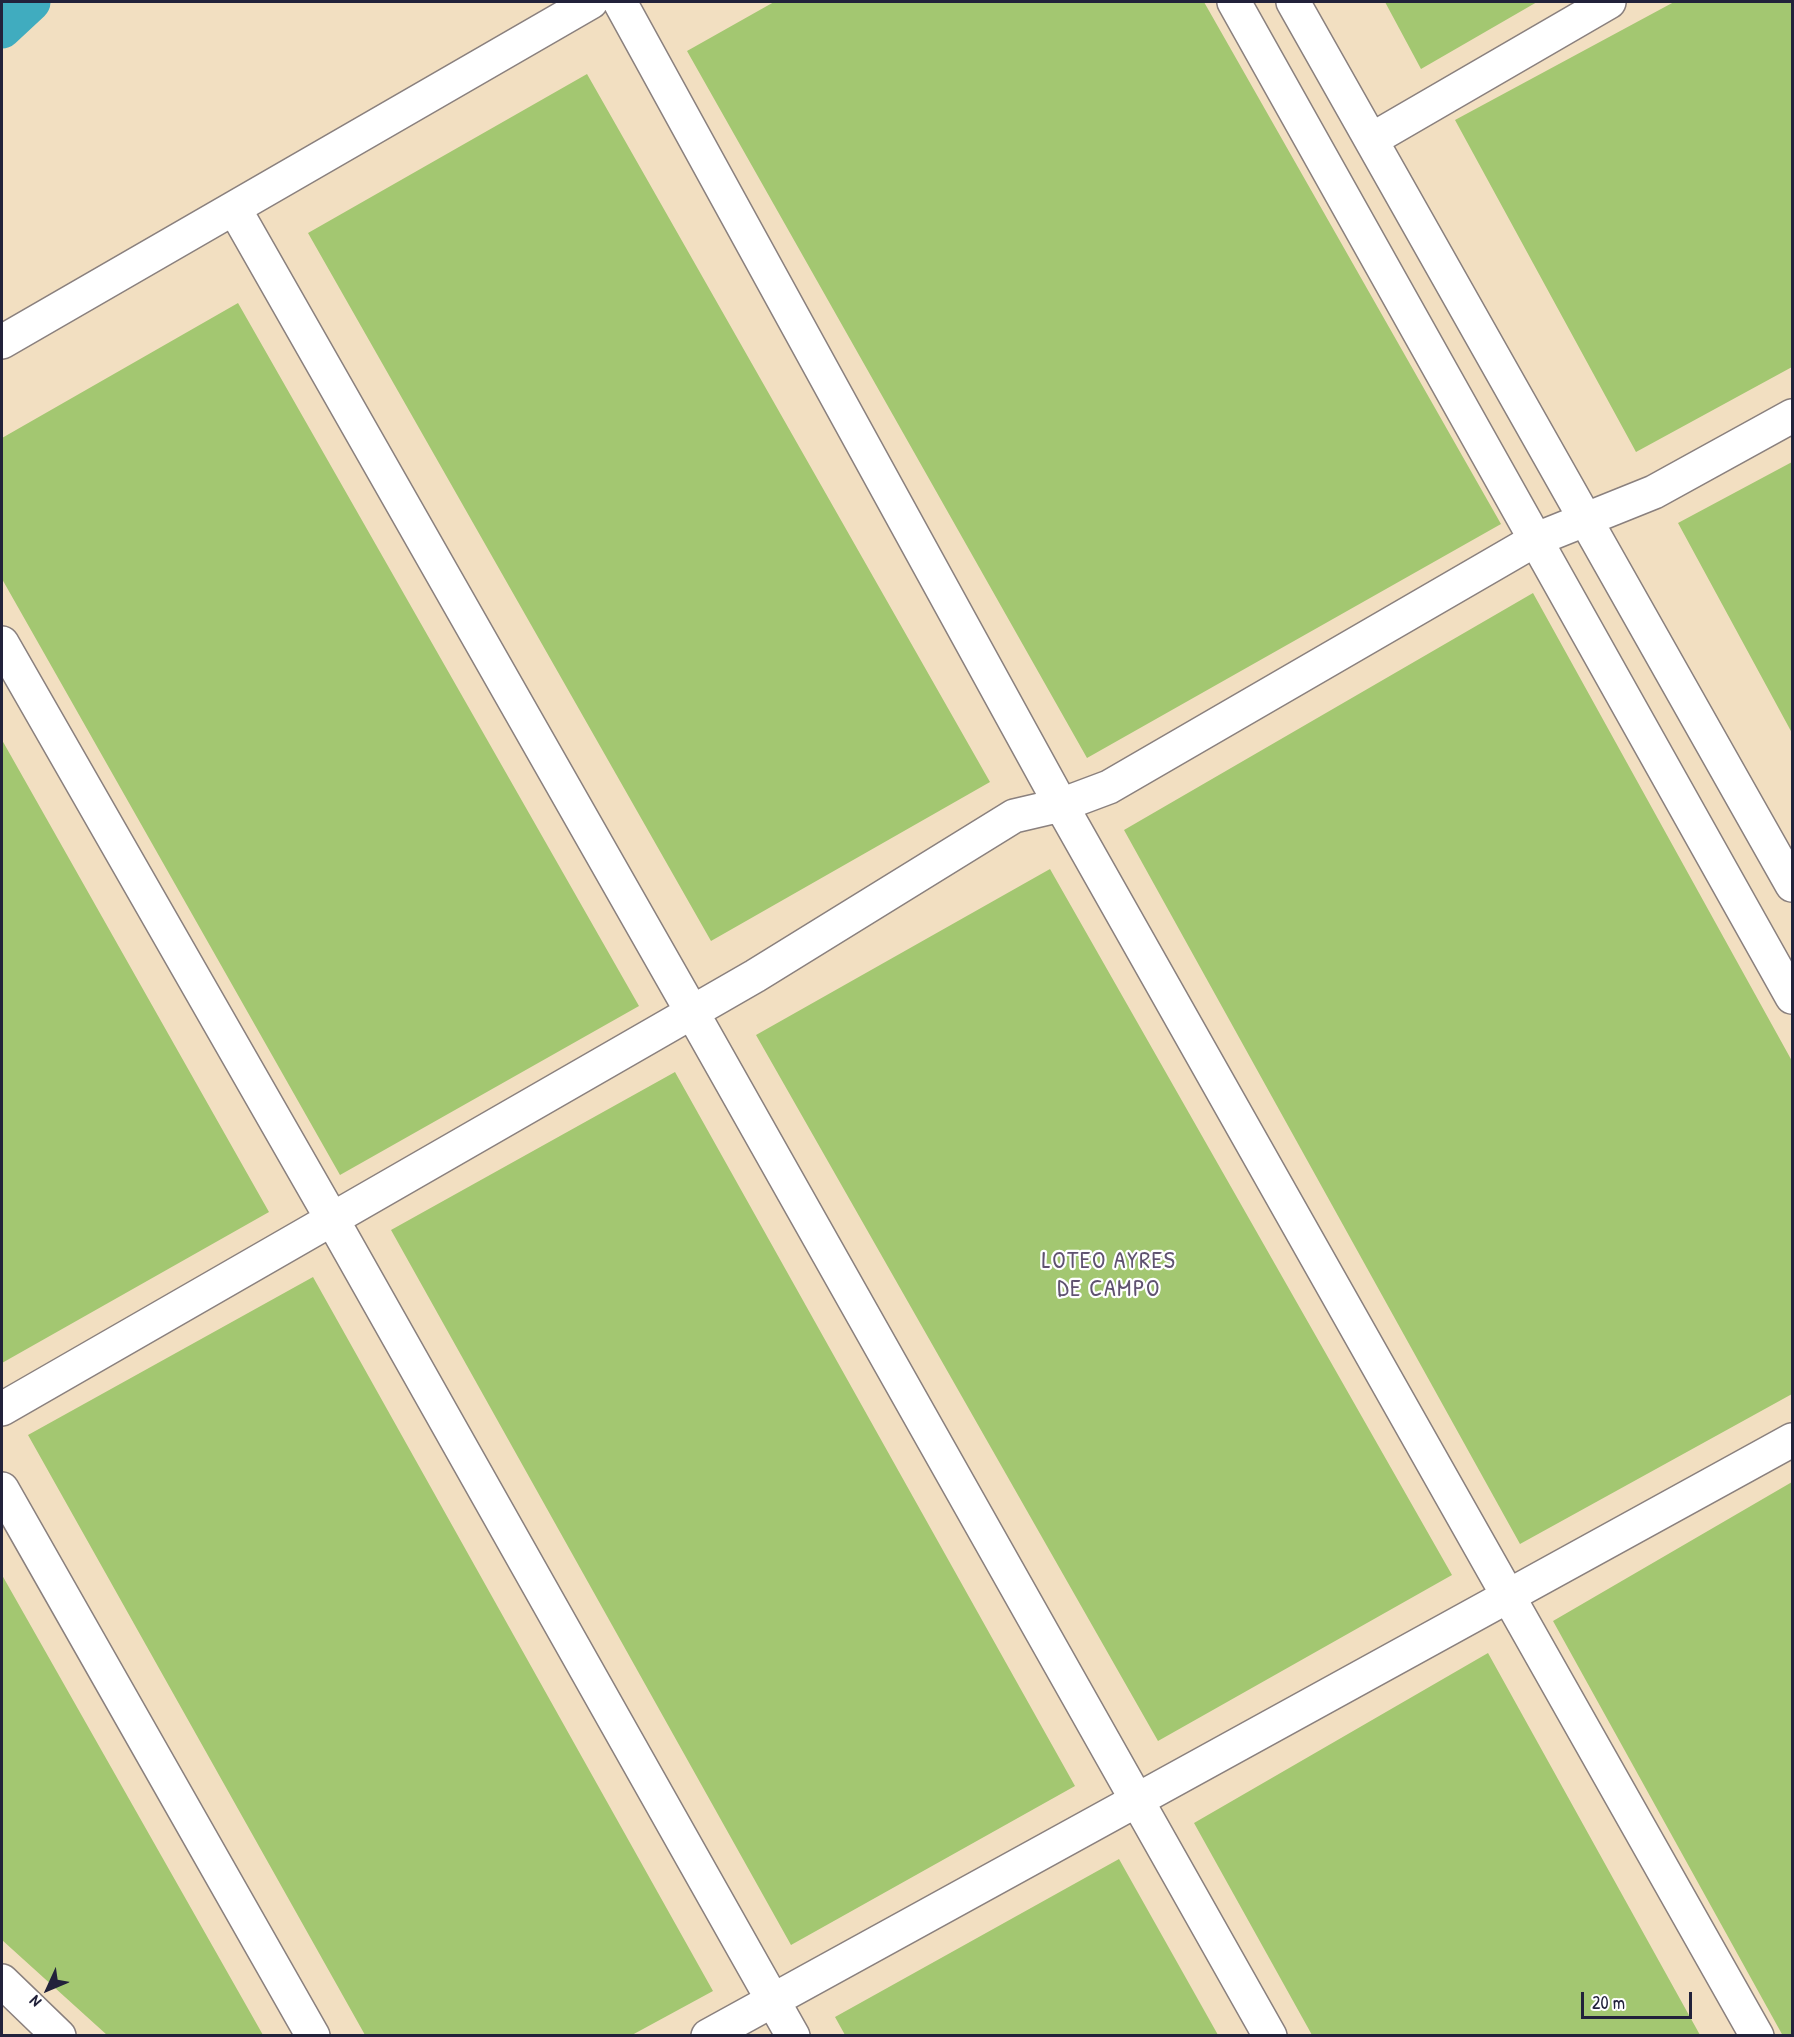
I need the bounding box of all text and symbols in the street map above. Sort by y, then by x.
district label: LOTEO AYRES DE CAMPO [1042,1248,1176,1304]
north arrow [18,1959,78,2019]
scale bar [1584,1980,1695,2018]
text: 20 m [1592,1990,1625,2015]
text: N [24,1991,46,2012]

